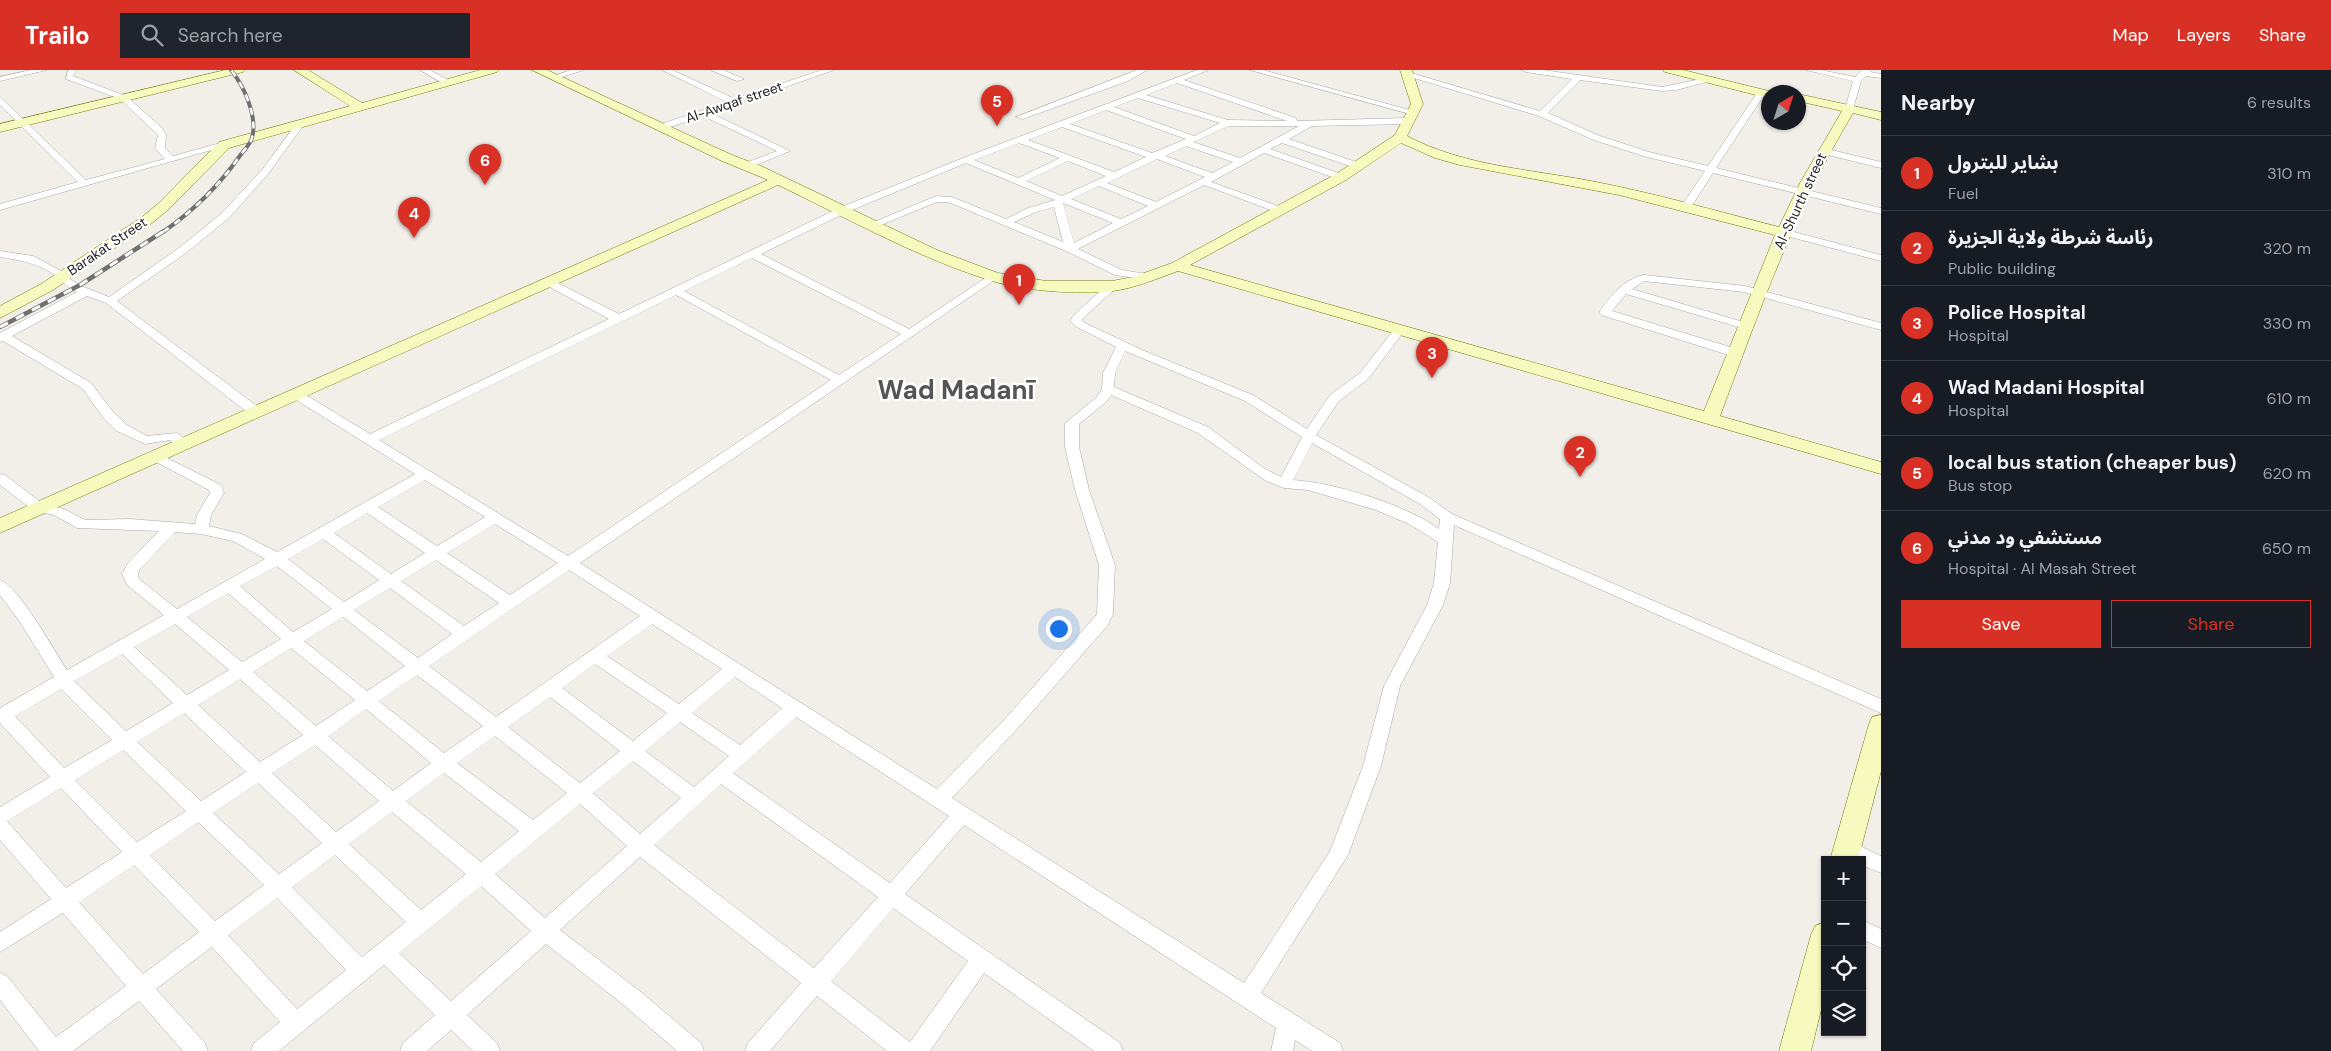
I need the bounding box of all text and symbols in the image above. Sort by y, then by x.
search box [120,13,470,58]
text: Trailo [25,20,90,51]
icon: search [138,21,166,49]
text: Search here [178,23,283,48]
text: Map [2113,23,2149,47]
text: Layers [2177,23,2231,47]
text: Share [2259,23,2306,47]
street label: Al-Awqaf street [683,77,785,127]
pin: 5 [981,85,1013,126]
north arrow [1761,85,1806,130]
text: Nearby [1901,89,1975,117]
text: 6 results [2247,92,2311,113]
pin: 6 [469,144,501,185]
street label: Al-Shurth street [1770,150,1830,252]
text: بشاير للبترول [1948,150,2059,175]
text: 1 [1914,163,1920,184]
text: 310 m [2267,163,2311,184]
text: Fuel [1948,183,1978,204]
pin: 4 [398,197,430,238]
street label: Barakat Street [64,213,150,279]
text: رئاسة شرطة ولاية الجزيرة [1948,225,2154,250]
text: 2 [1912,238,1922,259]
text: 320 m [2263,238,2311,259]
text: Public building [1948,258,2056,279]
pin: 1 [1003,264,1035,305]
text: Police Hospital [1948,300,2086,325]
text: 3 [1912,313,1922,334]
text: 330 m [2263,313,2311,334]
text: Hospital [1948,325,2009,346]
pin: 3 [1416,337,1448,378]
district label: Wad Madanī [878,373,1036,407]
text: Wad Madani Hospital [1948,375,2145,400]
text: 4 [1912,388,1922,409]
text: 610 m [2267,388,2311,409]
text: Hospital [1948,400,2009,421]
pin: 2 [1564,436,1596,477]
text: local bus station (cheaper bus) [1948,450,2236,475]
text: 5 [1912,463,1922,484]
text: 620 m [2263,463,2311,484]
text: Bus stop [1948,475,2012,496]
text: مستشفي ود مدني [1948,525,2102,550]
text: 6 [1912,538,1922,559]
text: 650 m [2262,538,2311,559]
text: Hospital · Al Masah Street [1948,558,2137,579]
button: Save [1901,600,2101,648]
button: Share [2111,600,2311,648]
your location [1046,616,1072,642]
map controls [1821,856,1866,1036]
button: + [1821,856,1866,901]
button: − [1821,901,1866,946]
button: locate [1821,946,1866,991]
button: layers [1821,991,1866,1036]

